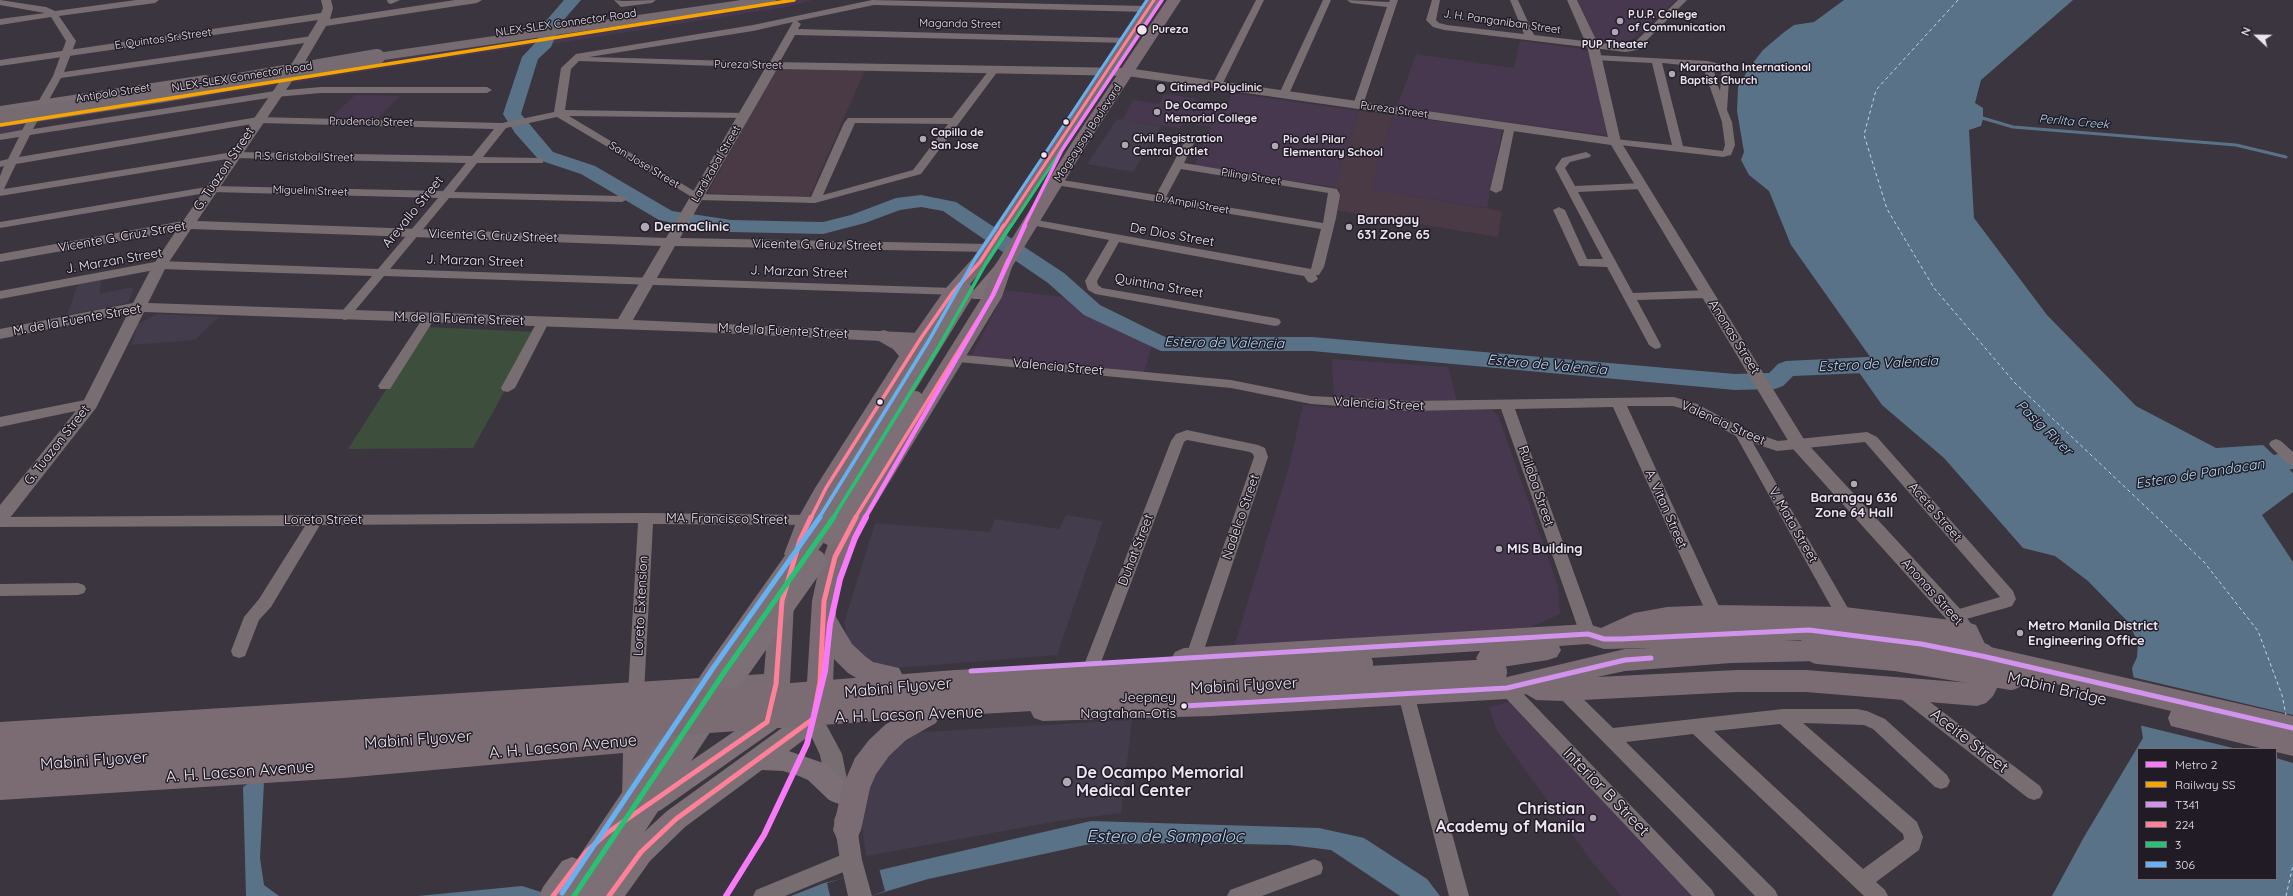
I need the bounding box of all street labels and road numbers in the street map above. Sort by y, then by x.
street label: NLEX-SLEX Connector Road [495,7,637,39]
street label: J. H. Panganiban Street [1442,7,1562,37]
street label: Maganda Street [919,17,1001,31]
street label: E. Quintos Sr. Street [114,26,212,52]
street label: Pureza Street [714,58,782,72]
street label: NLEX-SLEX Connector Road [171,59,313,95]
street label: Antipolo Street [75,81,151,105]
street label: Magsaysay Boulevard [1052,82,1124,184]
street label: Pureza Street [1359,99,1429,121]
street label: Prudencio Street [329,115,413,129]
street label: Lardizabal Street [689,123,743,205]
street label: G. Tuazon Street [190,124,258,214]
street label: San Jose Street [606,139,682,191]
street label: R.S. Cristobal Street [255,150,353,164]
street label: Piling Street [1220,166,1282,188]
street label: Arevallo Street [379,173,447,251]
street label: Miguelin Street [272,183,348,199]
street label: D. Ampil Street [1154,191,1230,217]
street label: Vicente G. Cruz Street [57,218,187,256]
street label: De Dios Street [1129,220,1215,250]
street label: Vicente G. Cruz Street [428,226,558,246]
street label: Vicente G. Cruz Street [752,236,882,254]
street label: J. Marzan Street [65,245,163,277]
street label: J. Marzan Street [426,252,524,270]
street label: J. Marzan Street [750,263,848,281]
street label: Quintina Street [1114,271,1204,301]
street label: Anonas Street [1705,297,1763,377]
street label: M. de la Fuente Street [12,301,142,339]
street label: M. de la Fuente Street [394,309,524,329]
street label: M. de la Fuente Street [718,320,848,342]
street label: Valencia Street [1012,355,1104,379]
street label: Valencia Street [1333,394,1425,414]
street label: Valencia Street [1678,397,1768,449]
street label: G. Tuazon Street [21,402,93,488]
street label: Ruiloba Street [1515,444,1557,528]
street label: A. Vitan Street [1642,467,1690,551]
street label: Nadelco Street [1219,472,1263,562]
street label: Acete Street [1905,479,1965,545]
street label: V. Mata Street [1765,484,1821,566]
street label: MA. Francisco Street [666,510,788,528]
street label: Loreto Street [284,512,362,528]
street label: Duhat Street [1115,512,1157,588]
street label: Loreto Extension [631,555,651,657]
street label: Anonas Street [1898,555,1966,629]
street label: Mabini Bridge [2005,668,2109,710]
street label: Mabini Flyover [843,674,953,702]
street label: Mabini Flyover [1190,674,1298,698]
street label: A. H. Lacson Avenue [835,703,983,727]
street label: Aceite Street [1926,705,2012,777]
street label: Mabini Flyover [364,727,472,753]
street label: A. H. Lacson Avenue [488,731,638,763]
street label: Interior B Street [1559,744,1653,840]
street label: Mabini Flyover [40,748,148,774]
street label: A. H. Lacson Avenue [165,757,315,787]

